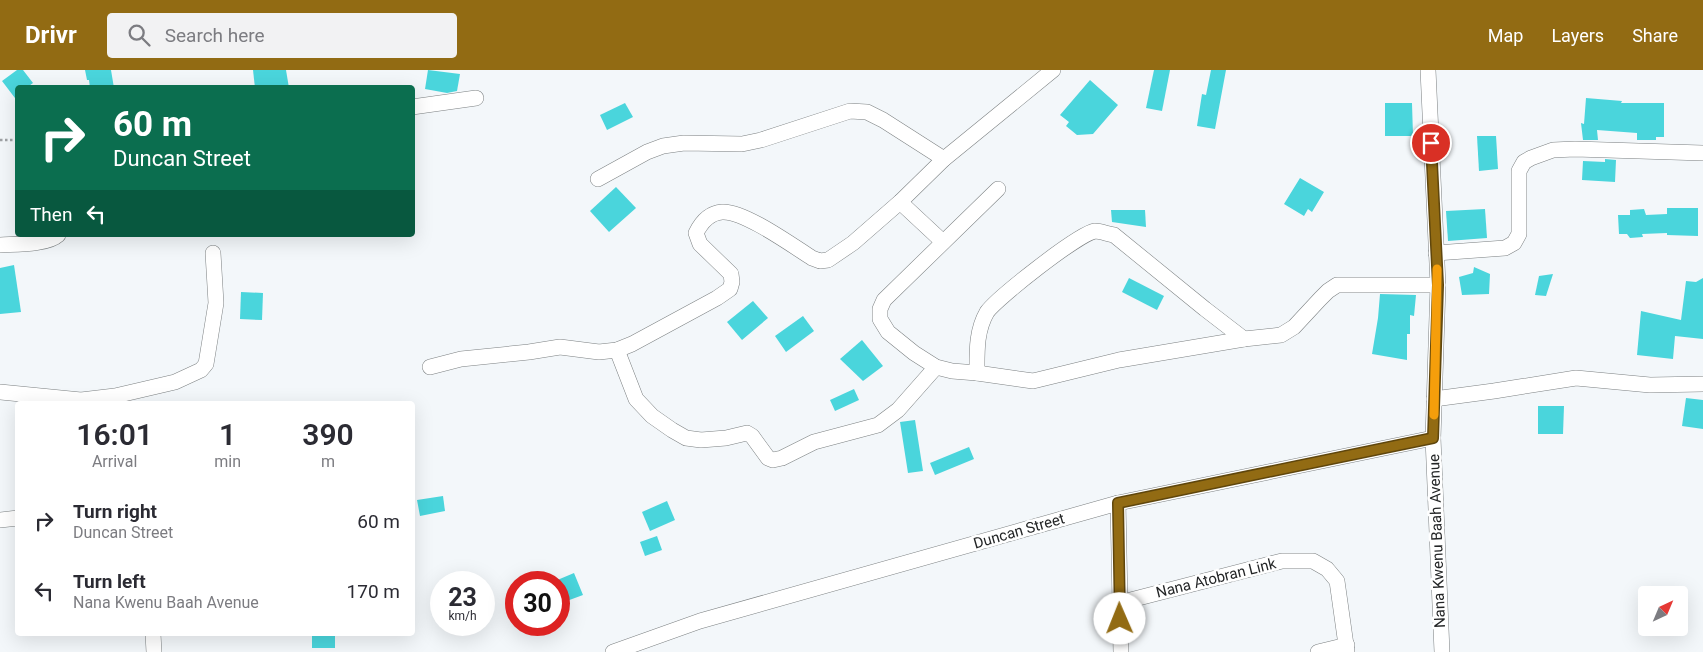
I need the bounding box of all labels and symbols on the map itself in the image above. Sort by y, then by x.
pin [1410,122,1452,164]
street label: Nana Kwenu Baah Avenue [1425,454,1449,628]
street label: Duncan Street [971,509,1067,553]
street label: Nana Atobran Link [1154,554,1278,602]
speed limit sign: 30 [505,571,570,636]
north arrow [1638,586,1688,636]
position arrow [1093,592,1145,644]

